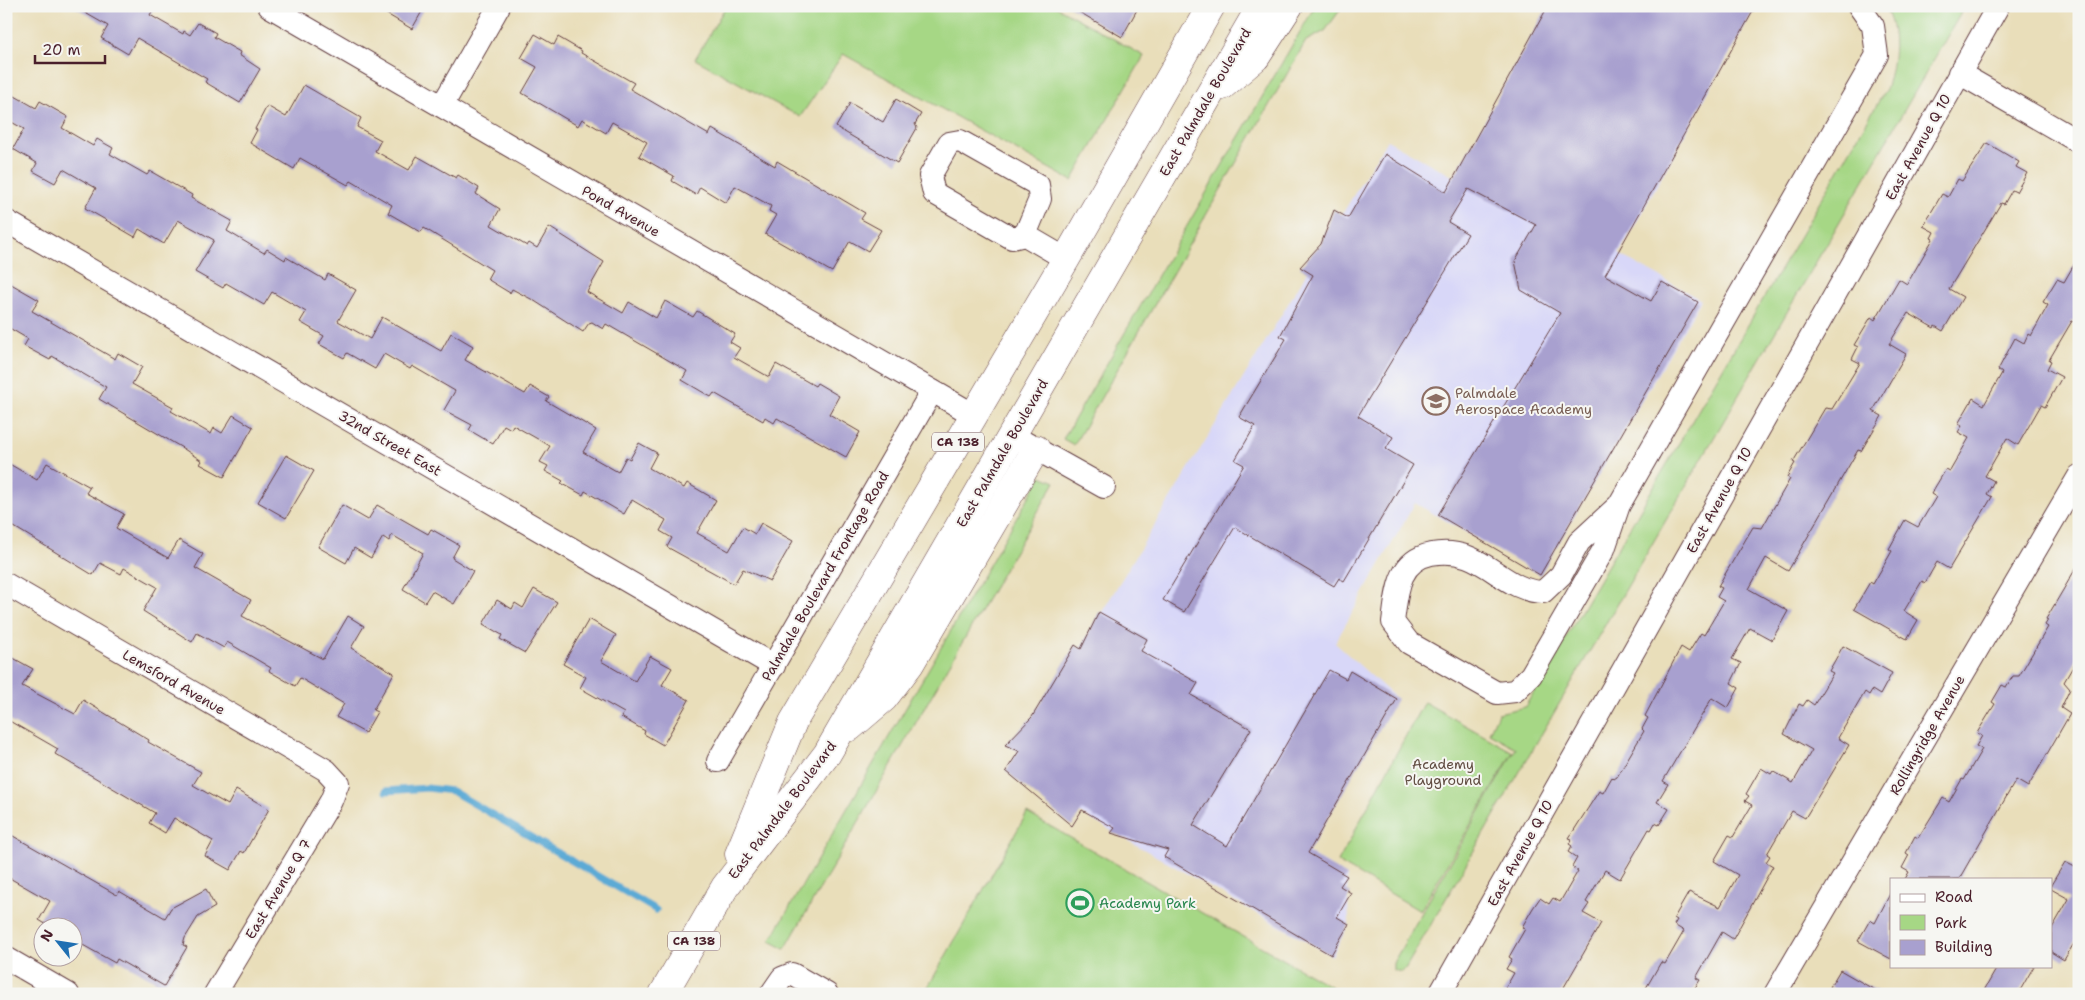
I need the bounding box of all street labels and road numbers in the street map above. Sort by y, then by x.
street label: East Palmdale Boulevard [1155,24,1255,180]
street label: East Avenue Q 10 [1881,91,1955,203]
street label: Pond Avenue [579,181,664,241]
street label: East Palmdale Boulevard [952,375,1052,531]
street label: 32nd Street East [335,406,445,480]
road number: CA 138 [932,432,984,452]
street label: East Avenue Q 10 [1682,444,1756,556]
street label: Palmdale Boulevard Frontage Road [757,468,893,684]
street label: Lemsford Avenue [119,645,229,719]
street label: Rollingridge Avenue [1885,672,1969,798]
street label: East Palmdale Boulevard [724,737,840,883]
street label: East Avenue Q 10 [1483,797,1557,909]
street label: East Avenue Q 7 [241,836,315,942]
road number: CA 138 [668,931,720,950]

